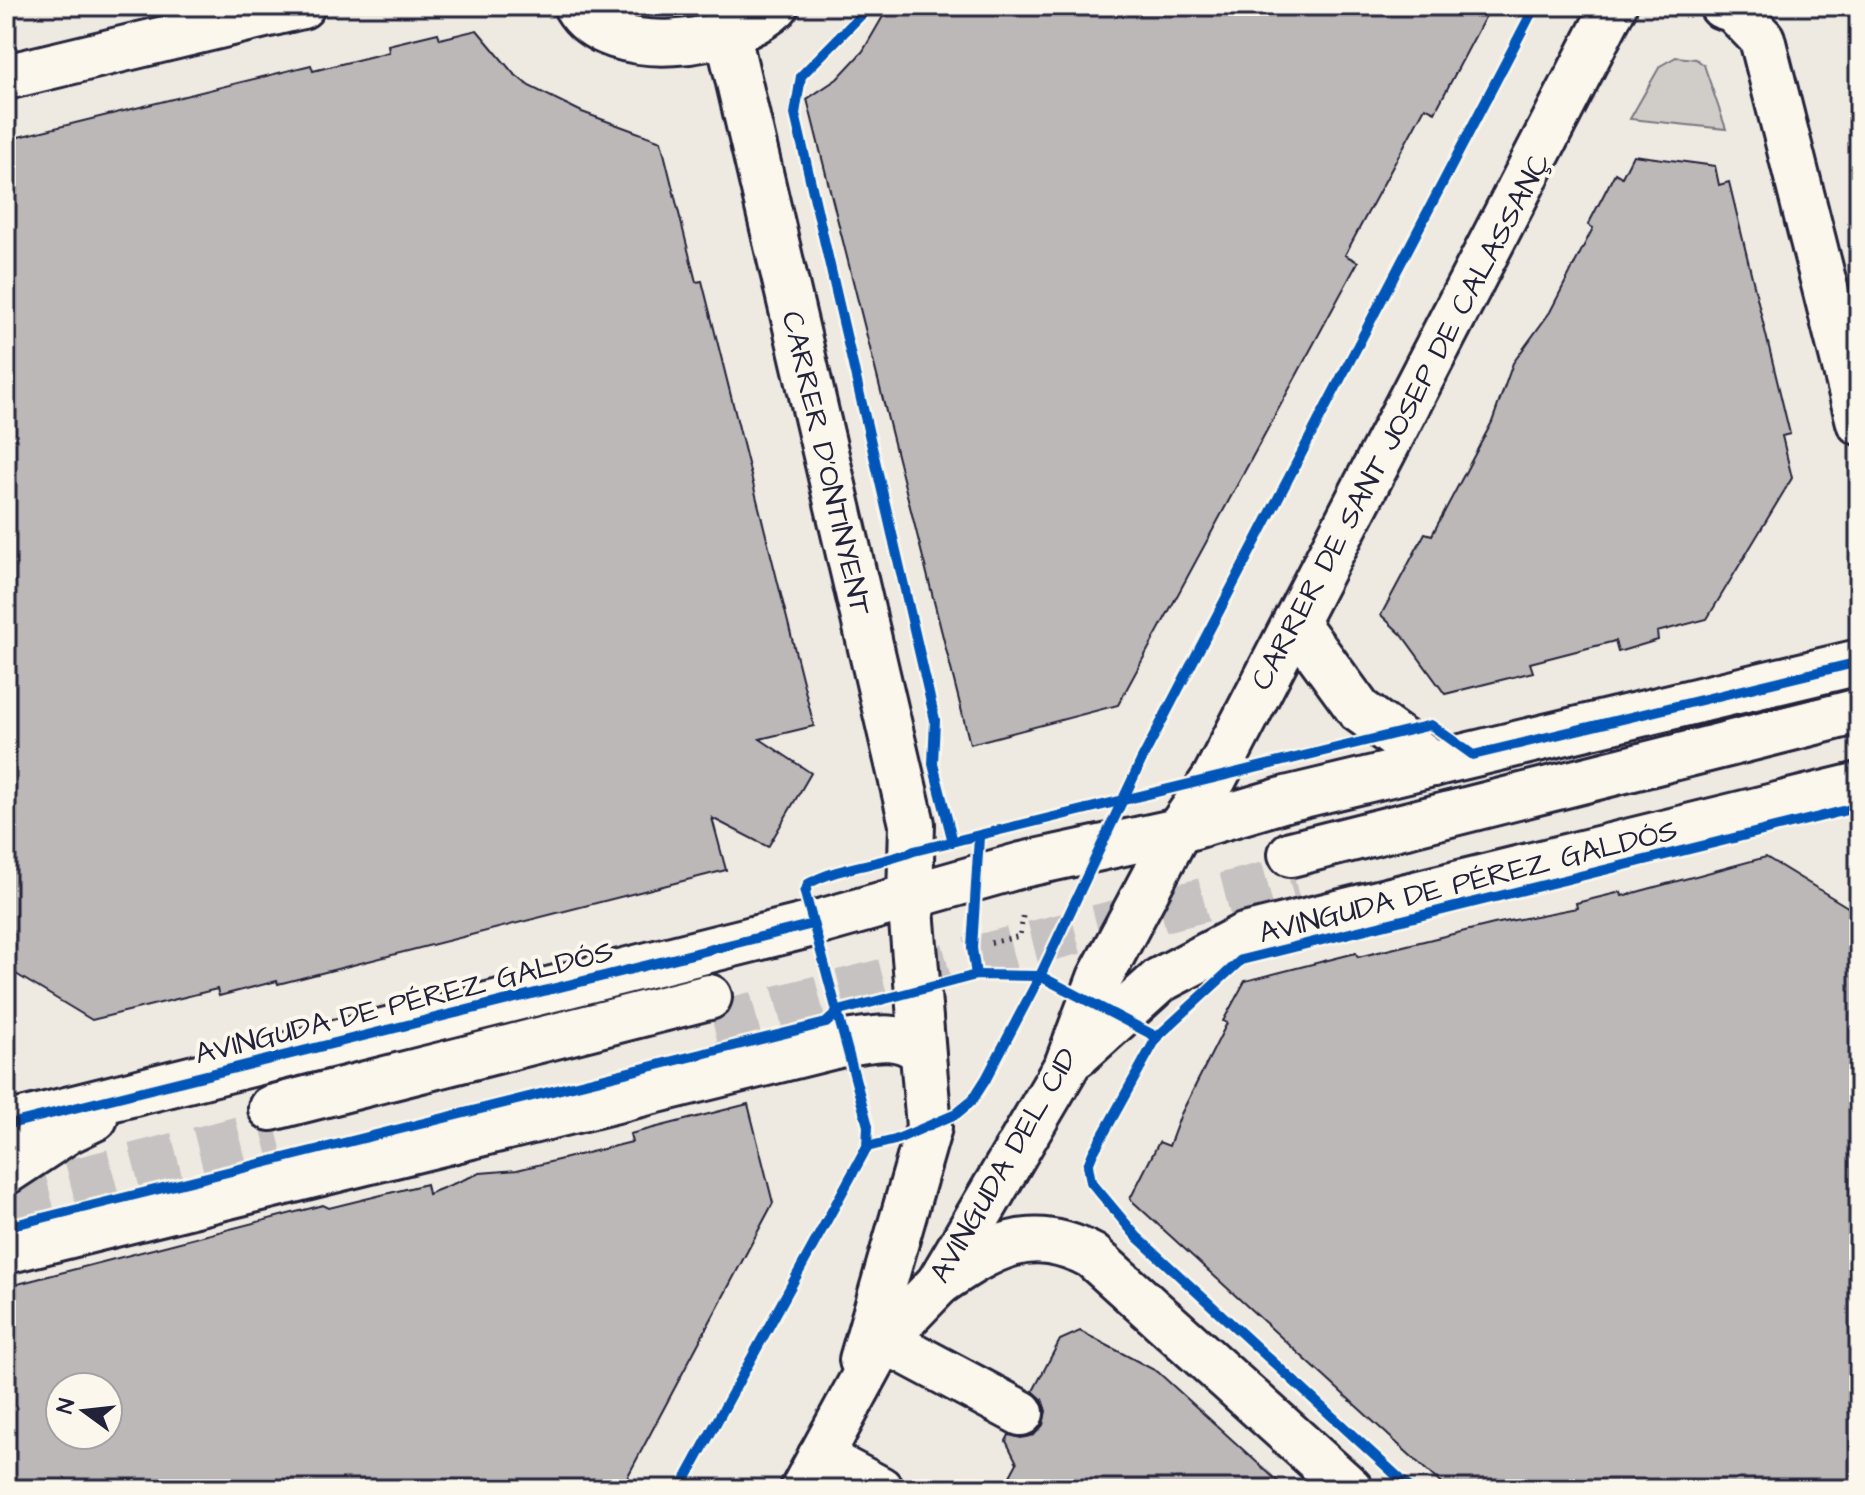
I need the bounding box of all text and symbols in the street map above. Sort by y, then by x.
street label: CARRER DE SANT JOSEP DE CALASSANÇ [1241,145,1561,698]
street label: CARRER D'ONTINYENT [771,307,882,620]
street label: AVINGUDA DE PÉREZ GALDÓS [1255,810,1682,954]
street label: AVINGUDA DE PÉREZ GALDÓS [191,931,618,1075]
street label: AVINGUDA DEL CID [919,1040,1088,1291]
north arrow [44,1371,124,1451]
text: N [49,1395,83,1417]

